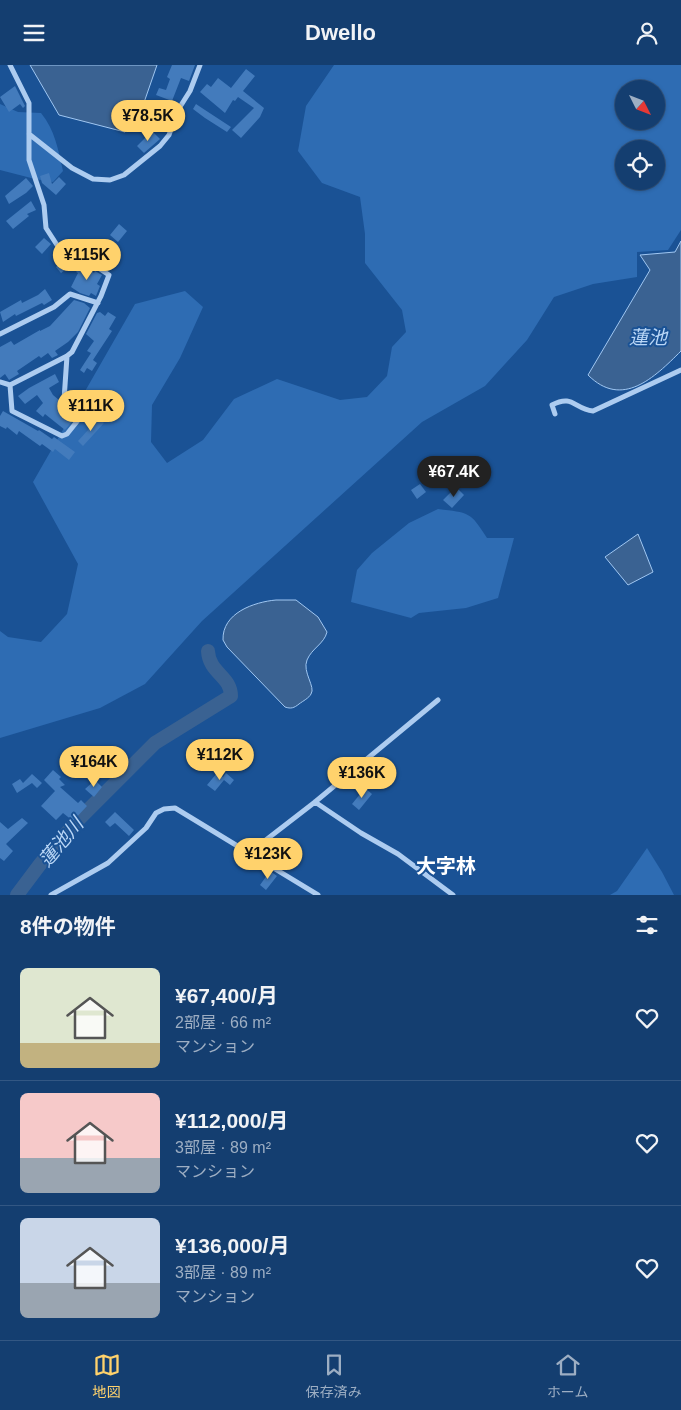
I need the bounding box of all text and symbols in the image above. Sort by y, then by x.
icon: menu [20,19,48,47]
icon: person [633,19,661,47]
text: Dwello [305,20,376,45]
north arrow [615,80,665,130]
map controls [615,80,665,190]
pin: ¥78.5K [107,99,189,142]
text: ¥78.5K [122,107,174,124]
button: locate [615,140,665,190]
pin: ¥115K [52,239,122,281]
text: ¥115K [64,246,110,263]
water label: 蓮池 [629,327,669,348]
pin: ¥111K [56,389,126,432]
text: ¥111K [68,397,114,414]
pin: ¥67.4K [413,455,495,498]
text: ¥67.4K [428,463,480,480]
pin: ¥112K [185,739,255,781]
pin: ¥164K [59,745,129,788]
text: ¥112K [197,746,243,763]
text: ¥164K [70,753,118,770]
pin: ¥136K [327,757,397,799]
text: ¥136K [338,764,386,781]
water label: 蓮池川 [35,812,89,871]
pin: ¥123K [233,837,303,880]
text: ¥123K [244,845,292,862]
district label: 大字林 [416,855,476,877]
icon: filters [633,911,661,939]
text: 8件の物件 [20,915,116,938]
text: ¥67,400/月 [175,984,278,1007]
icon: home [60,988,120,1048]
icon: heart [633,1004,661,1032]
text: 2部屋 · 66 m² [175,1014,271,1031]
text: マンション [175,1038,255,1055]
text: ¥112,000/月 [175,1109,288,1132]
icon: home [60,1113,120,1173]
icon: heart [633,1129,661,1157]
text: 3部屋 · 89 m² [175,1139,271,1156]
text: マンション [175,1163,255,1180]
text: ¥136,000/月 [175,1234,289,1257]
icon: home [60,1238,120,1298]
icon: heart [633,1254,661,1282]
text: 3部屋 · 89 m² [175,1264,271,1281]
text: マンション [175,1288,255,1305]
tab: 地図 [93,1351,121,1401]
tab: 保存済み [306,1351,362,1401]
tab: ホーム [547,1351,588,1401]

